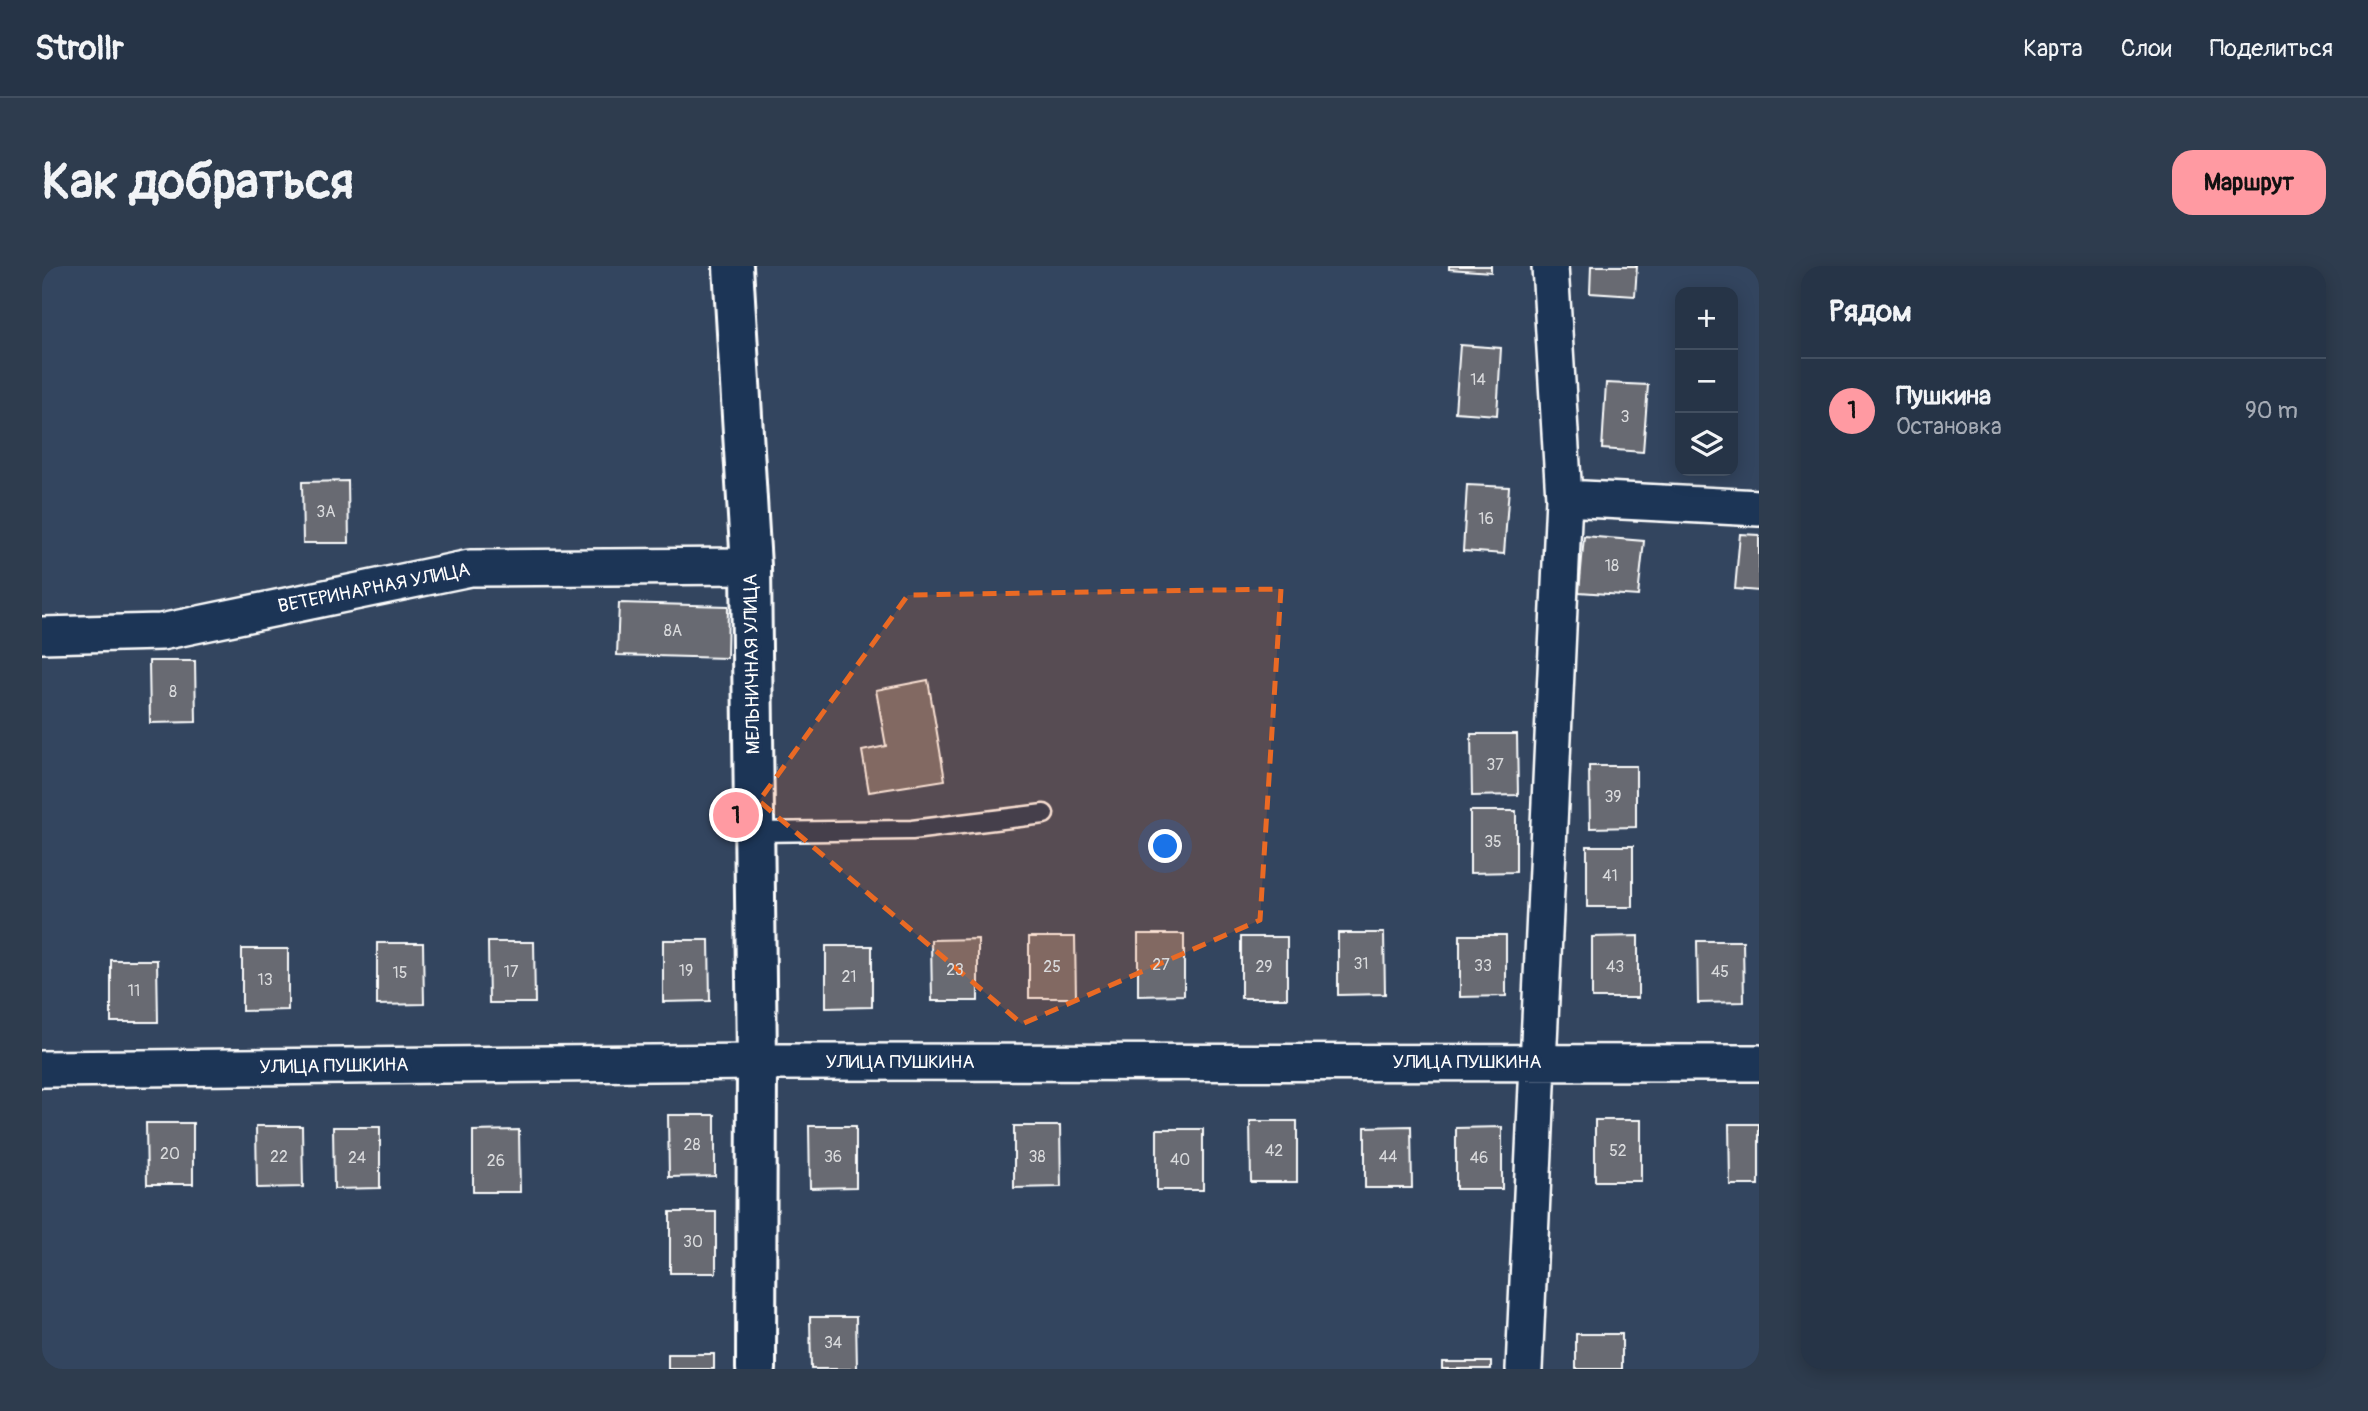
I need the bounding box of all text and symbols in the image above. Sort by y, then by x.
text: Strollr [35,28,124,69]
text: Карта [2023,34,2083,63]
text: Слои [2121,34,2172,63]
text: Поделиться [2210,34,2333,63]
button: Маршрут [2172,150,2326,215]
text: Как добраться [42,152,354,213]
map controls [1675,287,1738,476]
button: + [1675,287,1738,350]
text: Рядом [1829,293,1912,330]
button: − [1675,350,1738,413]
house number: 14 [1470,370,1486,390]
text: Пушкина [1896,380,1991,412]
text: 1 [1848,396,1857,425]
text: 90 m [2245,396,2298,425]
house number: 3 [1621,407,1630,427]
text: Остановка [1896,412,2002,441]
button: layers [1675,413,1738,476]
house number: 3А [316,502,336,522]
house number: 16 [1478,509,1494,529]
house number: 18 [1605,556,1619,576]
street label: ВЕТЕРИНАРНАЯ УЛИЦА [276,558,472,618]
street label: МЕЛЬНИЧНАЯ УЛИЦА [738,573,766,755]
house number: 8А [664,621,682,641]
house number: 8 [169,682,177,702]
house number: 37 [1486,755,1504,775]
house number: 39 [1604,787,1622,807]
pin: 1 [713,789,759,841]
your location [1148,829,1182,863]
house number: 35 [1484,832,1502,852]
house number: 41 [1602,866,1618,886]
house number: 31 [1353,954,1369,974]
house number: 27 [1152,955,1170,975]
house number: 33 [1474,956,1492,976]
house number: 25 [1043,957,1061,977]
house number: 29 [1255,957,1273,977]
house number: 43 [1606,957,1624,977]
house number: 23 [946,960,964,980]
house number: 19 [679,961,693,981]
house number: 17 [504,962,519,982]
house number: 45 [1711,962,1729,982]
house number: 15 [393,963,407,983]
house number: 21 [841,967,857,987]
house number: 13 [257,970,273,990]
house number: 11 [128,981,140,1001]
street label: УЛИЦА ПУШКИНА [825,1050,975,1074]
street label: УЛИЦА ПУШКИНА [1392,1050,1542,1074]
street label: УЛИЦА ПУШКИНА [259,1053,409,1079]
house number: 28 [683,1135,701,1155]
house number: 42 [1265,1141,1283,1161]
house number: 52 [1609,1141,1627,1161]
house number: 20 [160,1144,180,1164]
house number: 22 [270,1147,288,1167]
house number: 36 [824,1147,842,1167]
house number: 38 [1029,1147,1046,1167]
house number: 44 [1379,1147,1397,1167]
house number: 24 [348,1148,366,1168]
house number: 46 [1470,1148,1488,1168]
house number: 40 [1170,1150,1190,1170]
house number: 26 [487,1151,505,1171]
house number: 30 [683,1232,703,1252]
house number: 34 [824,1333,842,1353]

